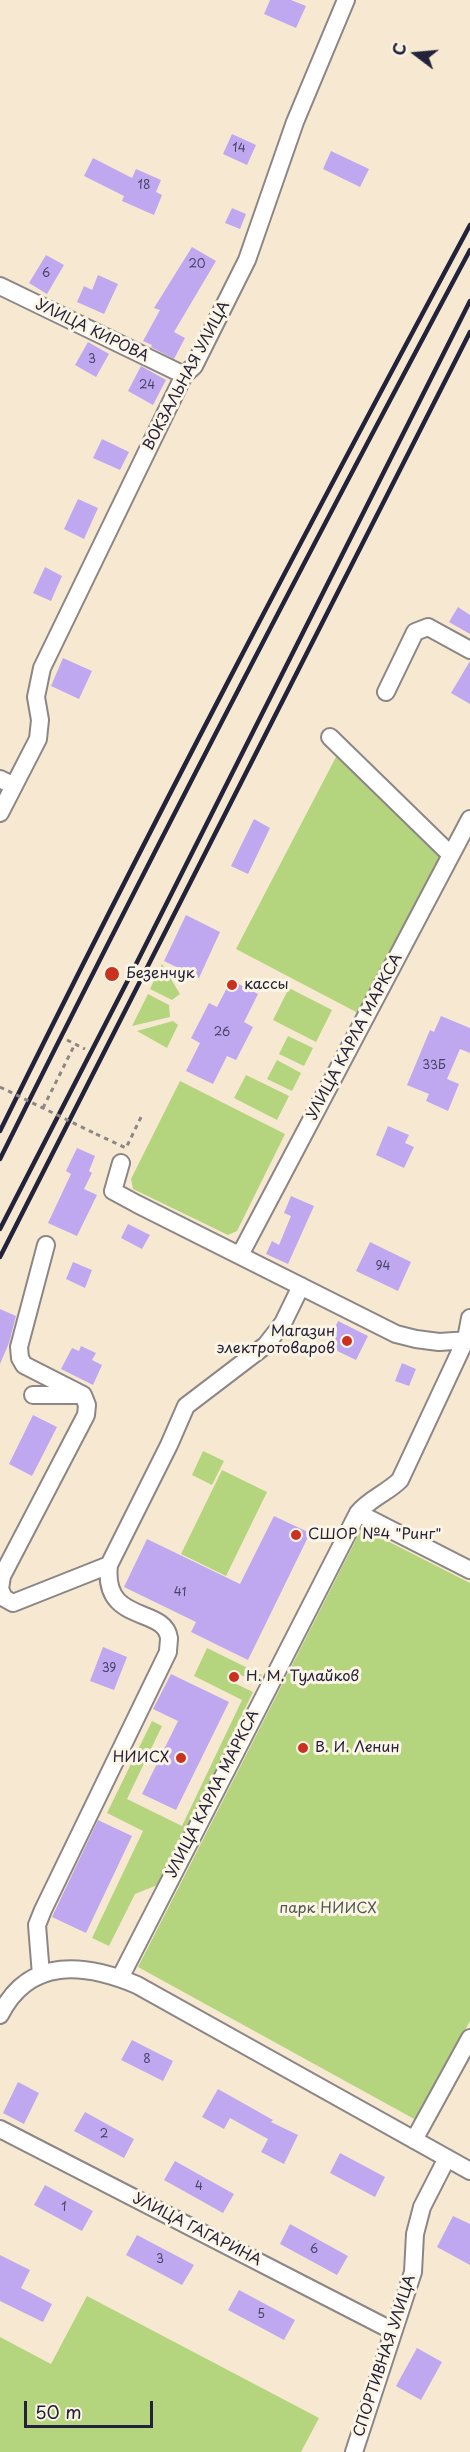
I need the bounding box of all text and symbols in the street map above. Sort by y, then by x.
north arrow [386,24,446,84]
text: С [385,40,412,58]
house number: 14 [232,142,246,156]
house number: 18 [138,179,150,193]
house number: 20 [188,258,206,272]
house number: 6 [42,267,50,281]
street label: УЛИЦА КИРОВА [33,296,151,366]
street label: ВОКЗАЛЬНАЯ УЛИЦА [140,298,234,454]
house number: 3 [88,353,96,367]
house number: 24 [139,379,155,393]
street label: УЛИЦА КАРЛА МАРКСА [303,951,407,1123]
marker: Безенчук [103,965,121,983]
place label: Безенчук [126,965,195,983]
place label: кассы [244,976,289,994]
marker: кассы [225,978,239,992]
house number: 26 [214,1026,230,1040]
house number: 33Б [422,1059,446,1073]
house number: 94 [376,1260,390,1274]
place label: Магазин электротоваров [217,1323,335,1358]
marker: Магазин электротоваров [340,1334,354,1348]
place label: СШОР №4 "Ринг" [308,1526,441,1544]
marker: СШОР №4 "Ринг" [289,1528,303,1542]
house number: 41 [174,1586,186,1600]
house number: 39 [102,1662,116,1676]
place label: Н. М. Тулайков [246,1668,359,1686]
marker: Н. М. Тулайков [227,1670,241,1684]
street label: УЛИЦА КАРЛА МАРКСА [163,1707,263,1881]
place label: В. И. Ленин [315,1739,400,1757]
marker: В. И. Ленин [296,1741,310,1755]
place label: НИИСХ [113,1749,169,1767]
marker: НИИСХ [174,1751,188,1765]
park label: парк НИИСХ [279,1900,377,1918]
house number: 8 [143,2053,151,2067]
house number: 2 [100,2128,108,2142]
house number: 4 [195,2180,203,2194]
street label: УЛИЦА ГАГАРИНА [130,2190,264,2270]
house number: 1 [61,2201,67,2215]
house number: 6 [310,2243,318,2257]
house number: 3 [156,2253,164,2267]
street label: СПОРТИВНАЯ УЛИЦА [350,2273,420,2439]
house number: 5 [257,2308,265,2322]
scale bar [27,2389,156,2427]
text: 50 m [35,2398,82,2425]

